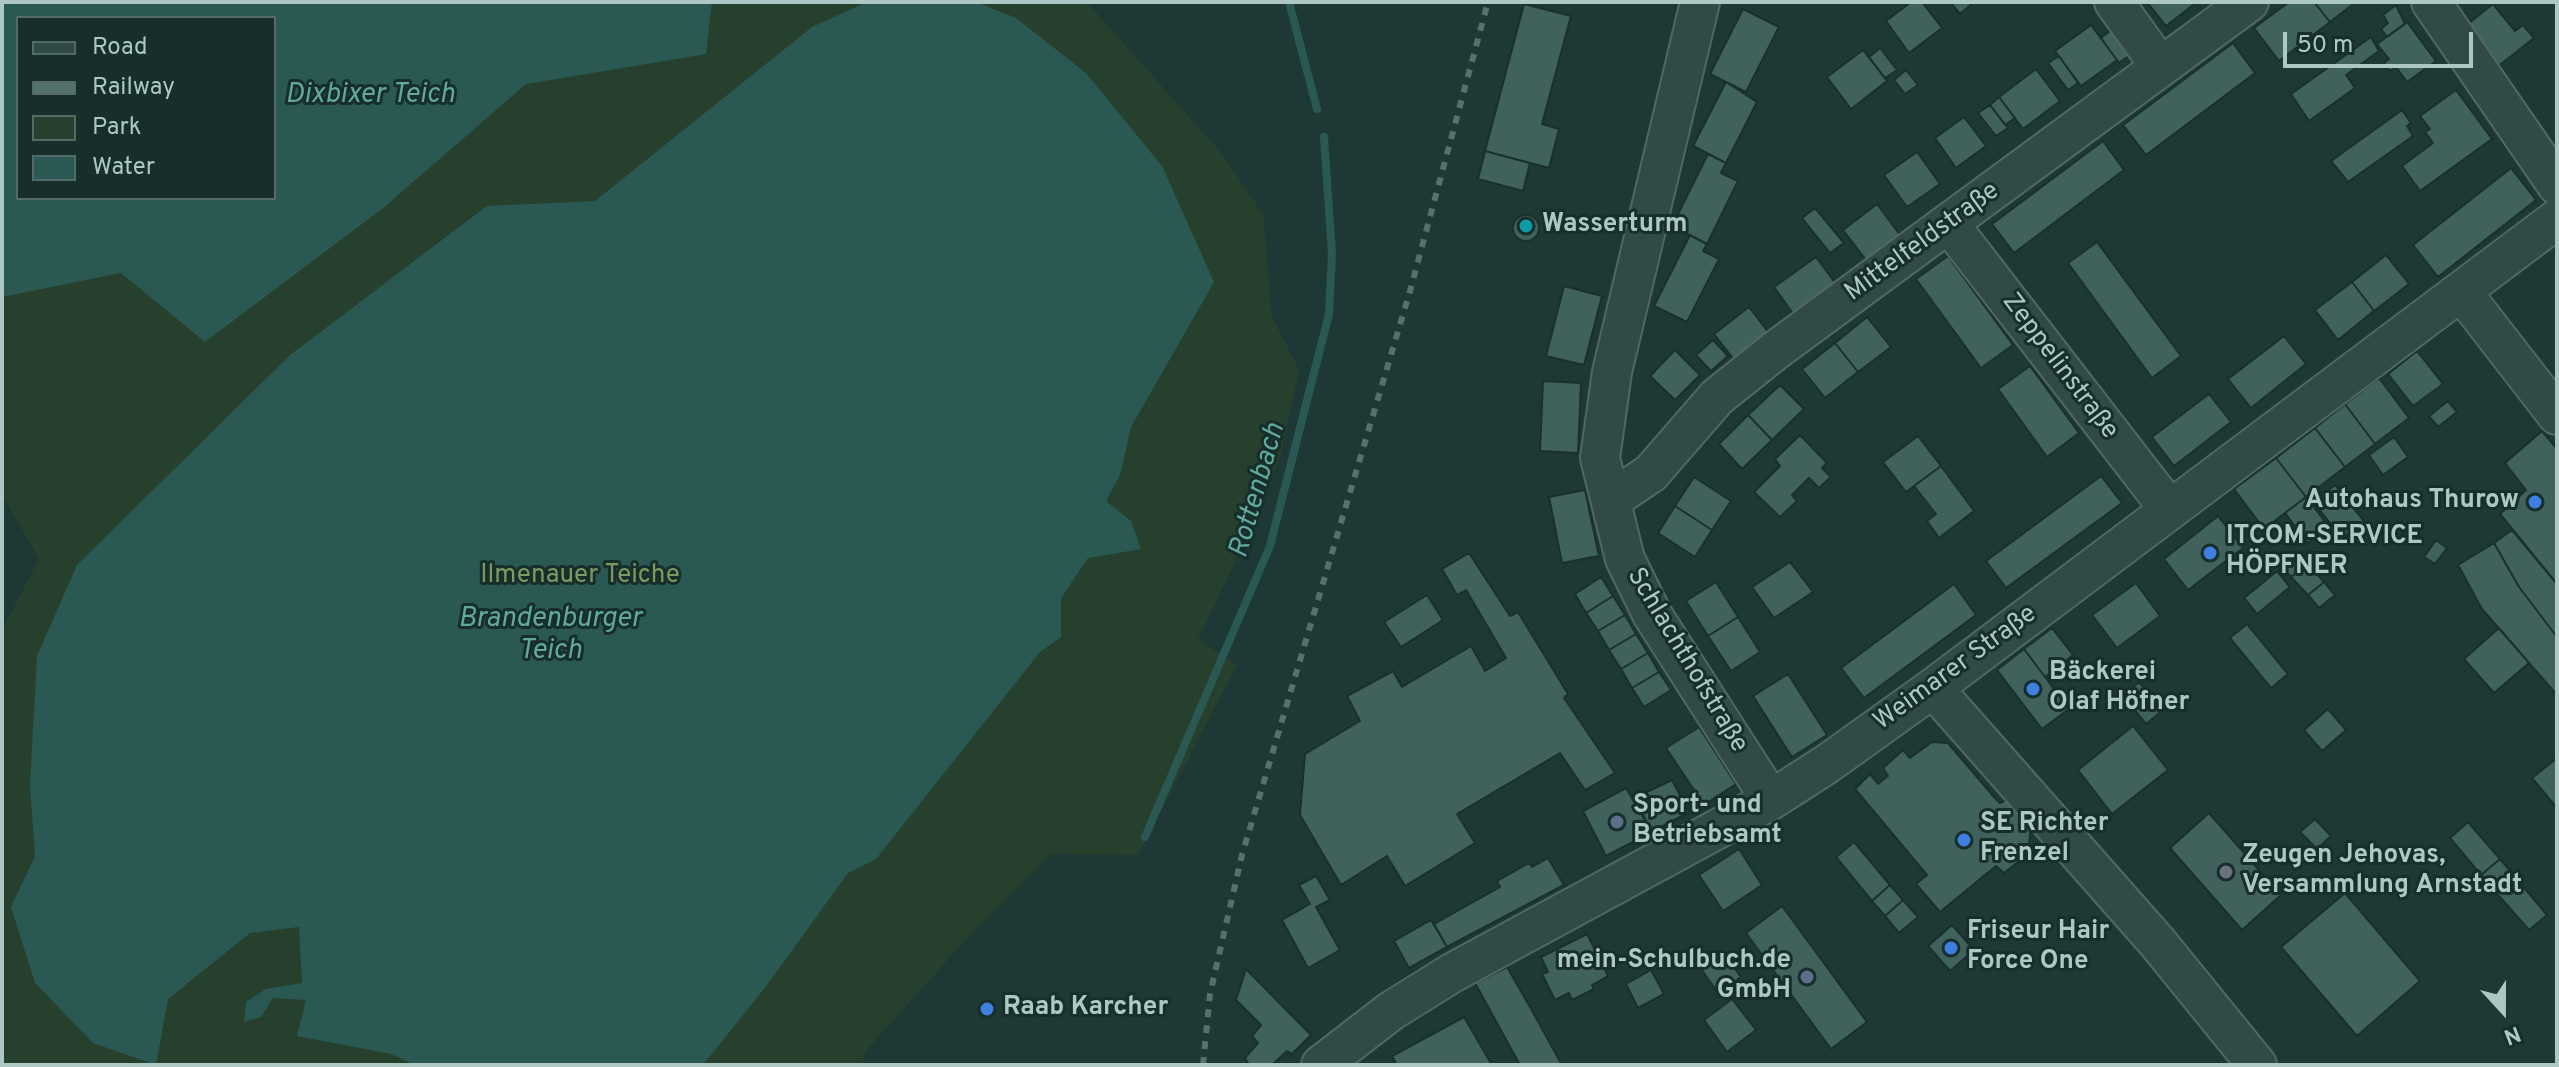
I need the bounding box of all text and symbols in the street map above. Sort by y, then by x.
legend [16,16,276,200]
scale bar [2287,16,2477,66]
text: 50 m [2297,31,2353,61]
text: Road [92,33,148,63]
text: Railway [92,73,175,103]
water label: Dixbixer Teich [285,79,455,113]
text: Park [92,113,142,143]
text: Water [92,153,155,183]
street label: Mittelfeldstraße [1840,177,2006,309]
place label: Wasserturm [1542,210,1688,242]
marker: Wasserturm [1517,217,1535,235]
street label: Zeppelinstraße [1994,288,2124,446]
water label: Rottenbach [1224,420,1294,562]
place label: Autohaus Thurow [2305,486,2519,518]
marker: Autohaus Thurow [2526,493,2544,511]
place label: ITCOM-SERVICE HÖPFNER [2226,522,2423,584]
marker: ITCOM-SERVICE HÖPFNER [2201,544,2219,562]
park label: Ilmenauer Teiche [480,561,680,593]
street label: Schlachthofstraße [1619,563,1753,759]
street label: Weimarer Straße [1868,599,2044,739]
water label: Brandenburger Teich [458,603,642,669]
place label: Bäckerei Olaf Höfner [2049,658,2189,720]
marker: Bäckerei Olaf Höfner [2024,680,2042,698]
place label: Sport- und Betriebsamt [1633,791,1782,852]
place label: SE Richter Frenzel [1980,809,2109,870]
marker: Sport- und Betriebsamt [1608,813,1626,831]
marker: SE Richter Frenzel [1955,831,1973,849]
place label: Zeugen Jehovas, Versammlung Arnstadt [2242,841,2522,902]
marker: Zeugen Jehovas, Versammlung Arnstadt [2217,863,2235,881]
place label: Friseur Hair Force One [1967,917,2109,978]
marker: Friseur Hair Force One [1942,939,1960,957]
place label: mein-Schulbuch.de GmbH [1557,946,1791,1008]
marker: mein-Schulbuch.de GmbH [1798,968,1816,986]
north arrow [2463,971,2543,1051]
place label: Raab Karcher [1003,993,1168,1025]
marker: Raab Karcher [978,1000,996,1018]
text: N [2500,1018,2524,1049]

